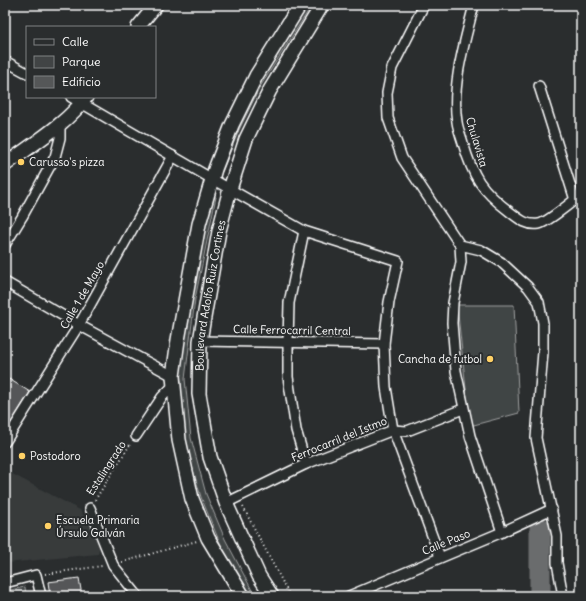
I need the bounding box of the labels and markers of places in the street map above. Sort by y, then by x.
place label: Carusso's pizza [29,155,105,169]
marker: Carusso's pizza [16,157,26,167]
place label: Cancha de futbol [398,352,482,366]
marker: Cancha de futbol [485,354,495,364]
place label: Postodoro [30,449,81,463]
marker: Postodoro [17,451,27,461]
place label: Escuela Primaria Úrsulo Galván [56,513,139,540]
marker: Escuela Primaria Úrsulo Galván [43,521,53,531]

